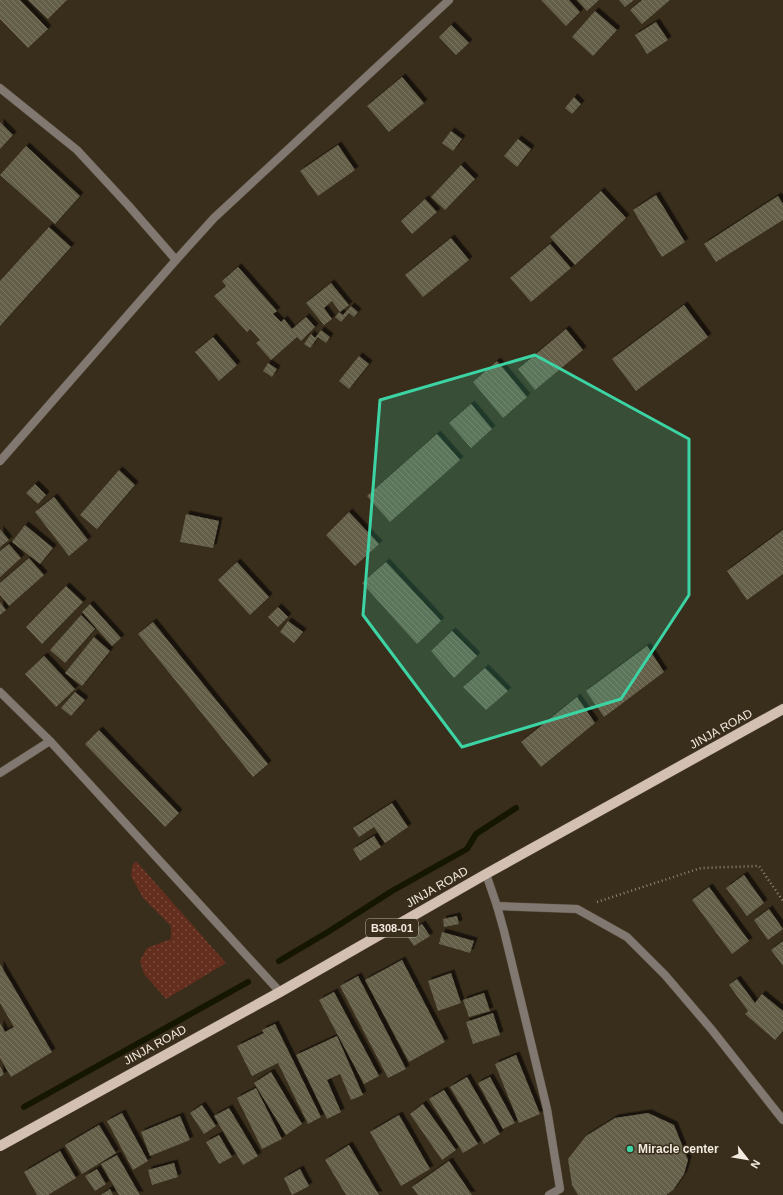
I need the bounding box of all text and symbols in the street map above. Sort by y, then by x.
street label: JINJA ROAD [687,706,755,752]
street label: JINJA ROAD [403,863,471,910]
road number: B308-01 [366,919,418,937]
street label: JINJA ROAD [121,1022,189,1068]
north arrow [727,1139,767,1179]
place label: Miracle center [638,1142,719,1156]
marker: Miracle center [625,1144,635,1154]
text: N [748,1158,763,1171]

